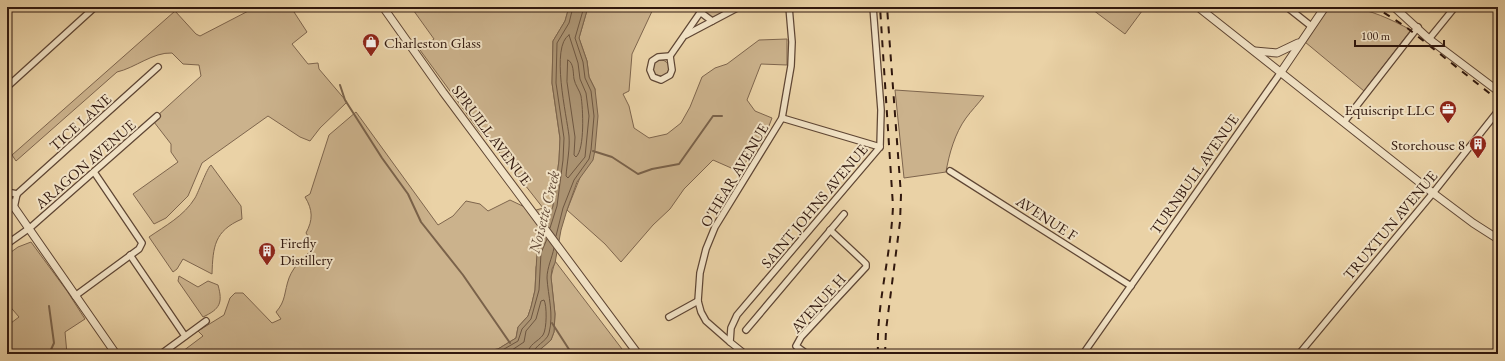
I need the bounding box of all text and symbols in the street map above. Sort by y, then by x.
scale bar [1355,22,1444,48]
text: 100 m [1361,28,1391,44]
shop icon: Charleston Glass [361,32,381,57]
place label: Charleston Glass [384,33,481,52]
street label: SPRUILL AVENUE [448,81,536,189]
street label: TICE LANE [45,89,115,155]
office icon: Equiscript LLC [1438,99,1458,124]
place label: Equiscript LLC [1344,100,1435,119]
street label: TURNBULL AVENUE [1145,110,1243,238]
street label: ARAGON AVENUE [30,115,140,214]
street label: O'HEAR AVENUE [696,119,773,230]
building icon: Storehouse 8 [1468,134,1488,159]
place label: Storehouse 8 [1391,135,1465,154]
street label: SAINT JOHNS AVENUE [757,140,872,272]
street label: TRUXTUN AVENUE [1339,166,1442,283]
water label: Noisette Creek [523,168,565,257]
street label: AVENUE F [1012,191,1081,245]
place label: Firefly Distillery [280,233,333,269]
building icon: Firefly Distillery [257,241,277,266]
street label: AVENUE H [786,269,850,337]

